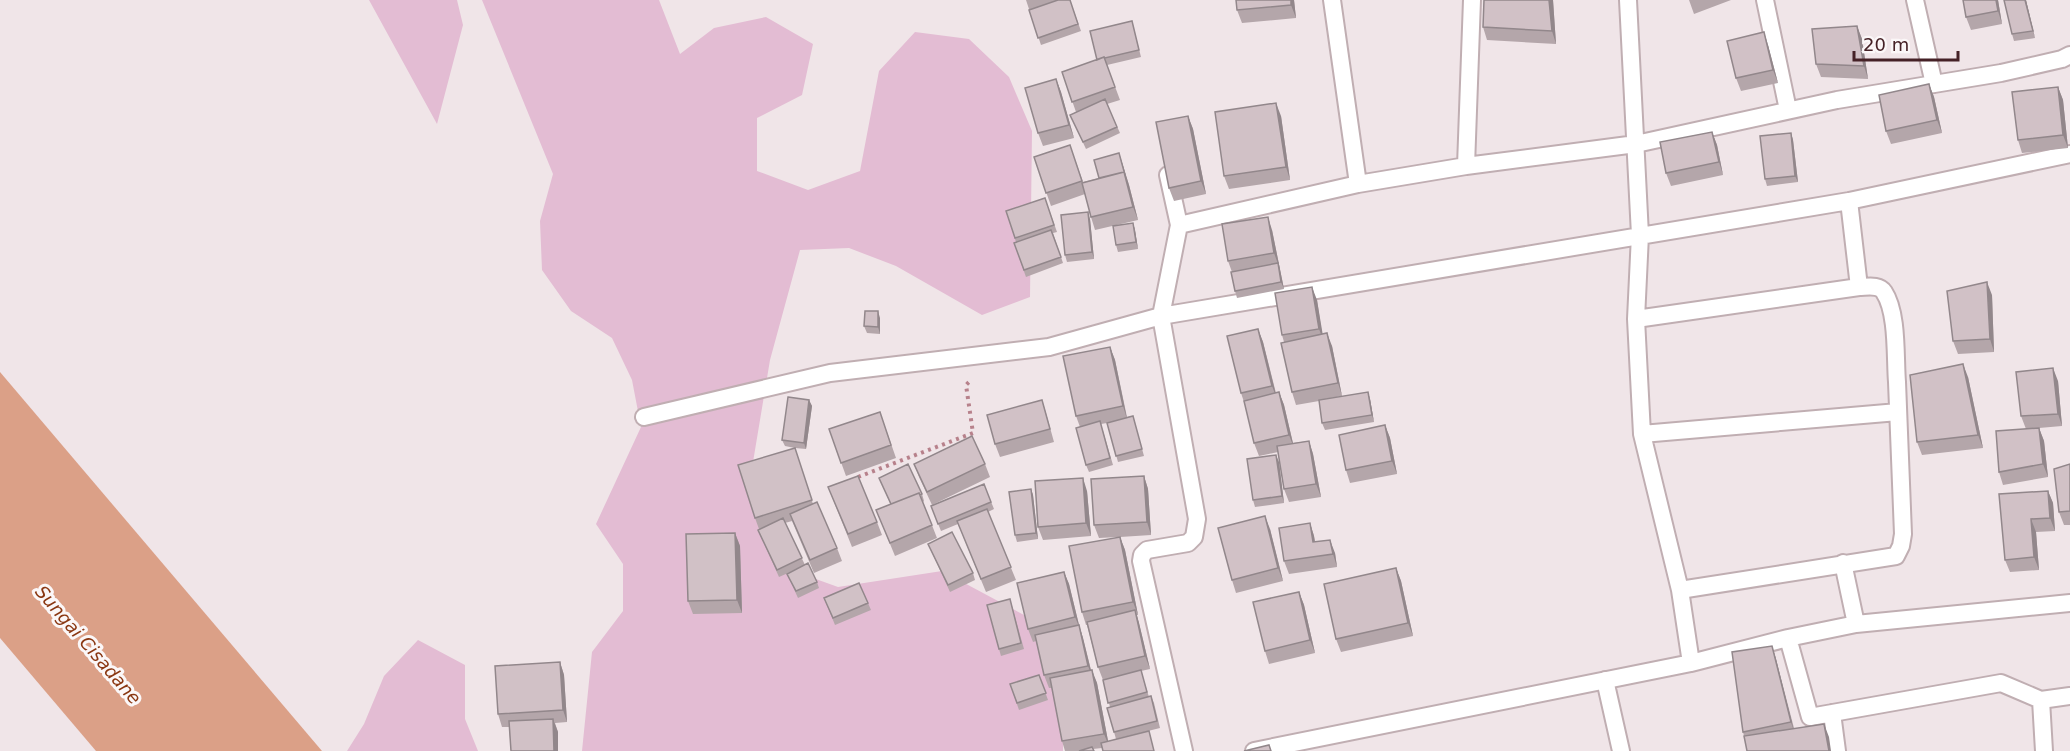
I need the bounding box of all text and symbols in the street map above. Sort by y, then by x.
scale bar [1854,24,1958,62]
text: 20 m [1863,34,1909,55]
water label: Sungai Cisadane [31,581,146,708]

